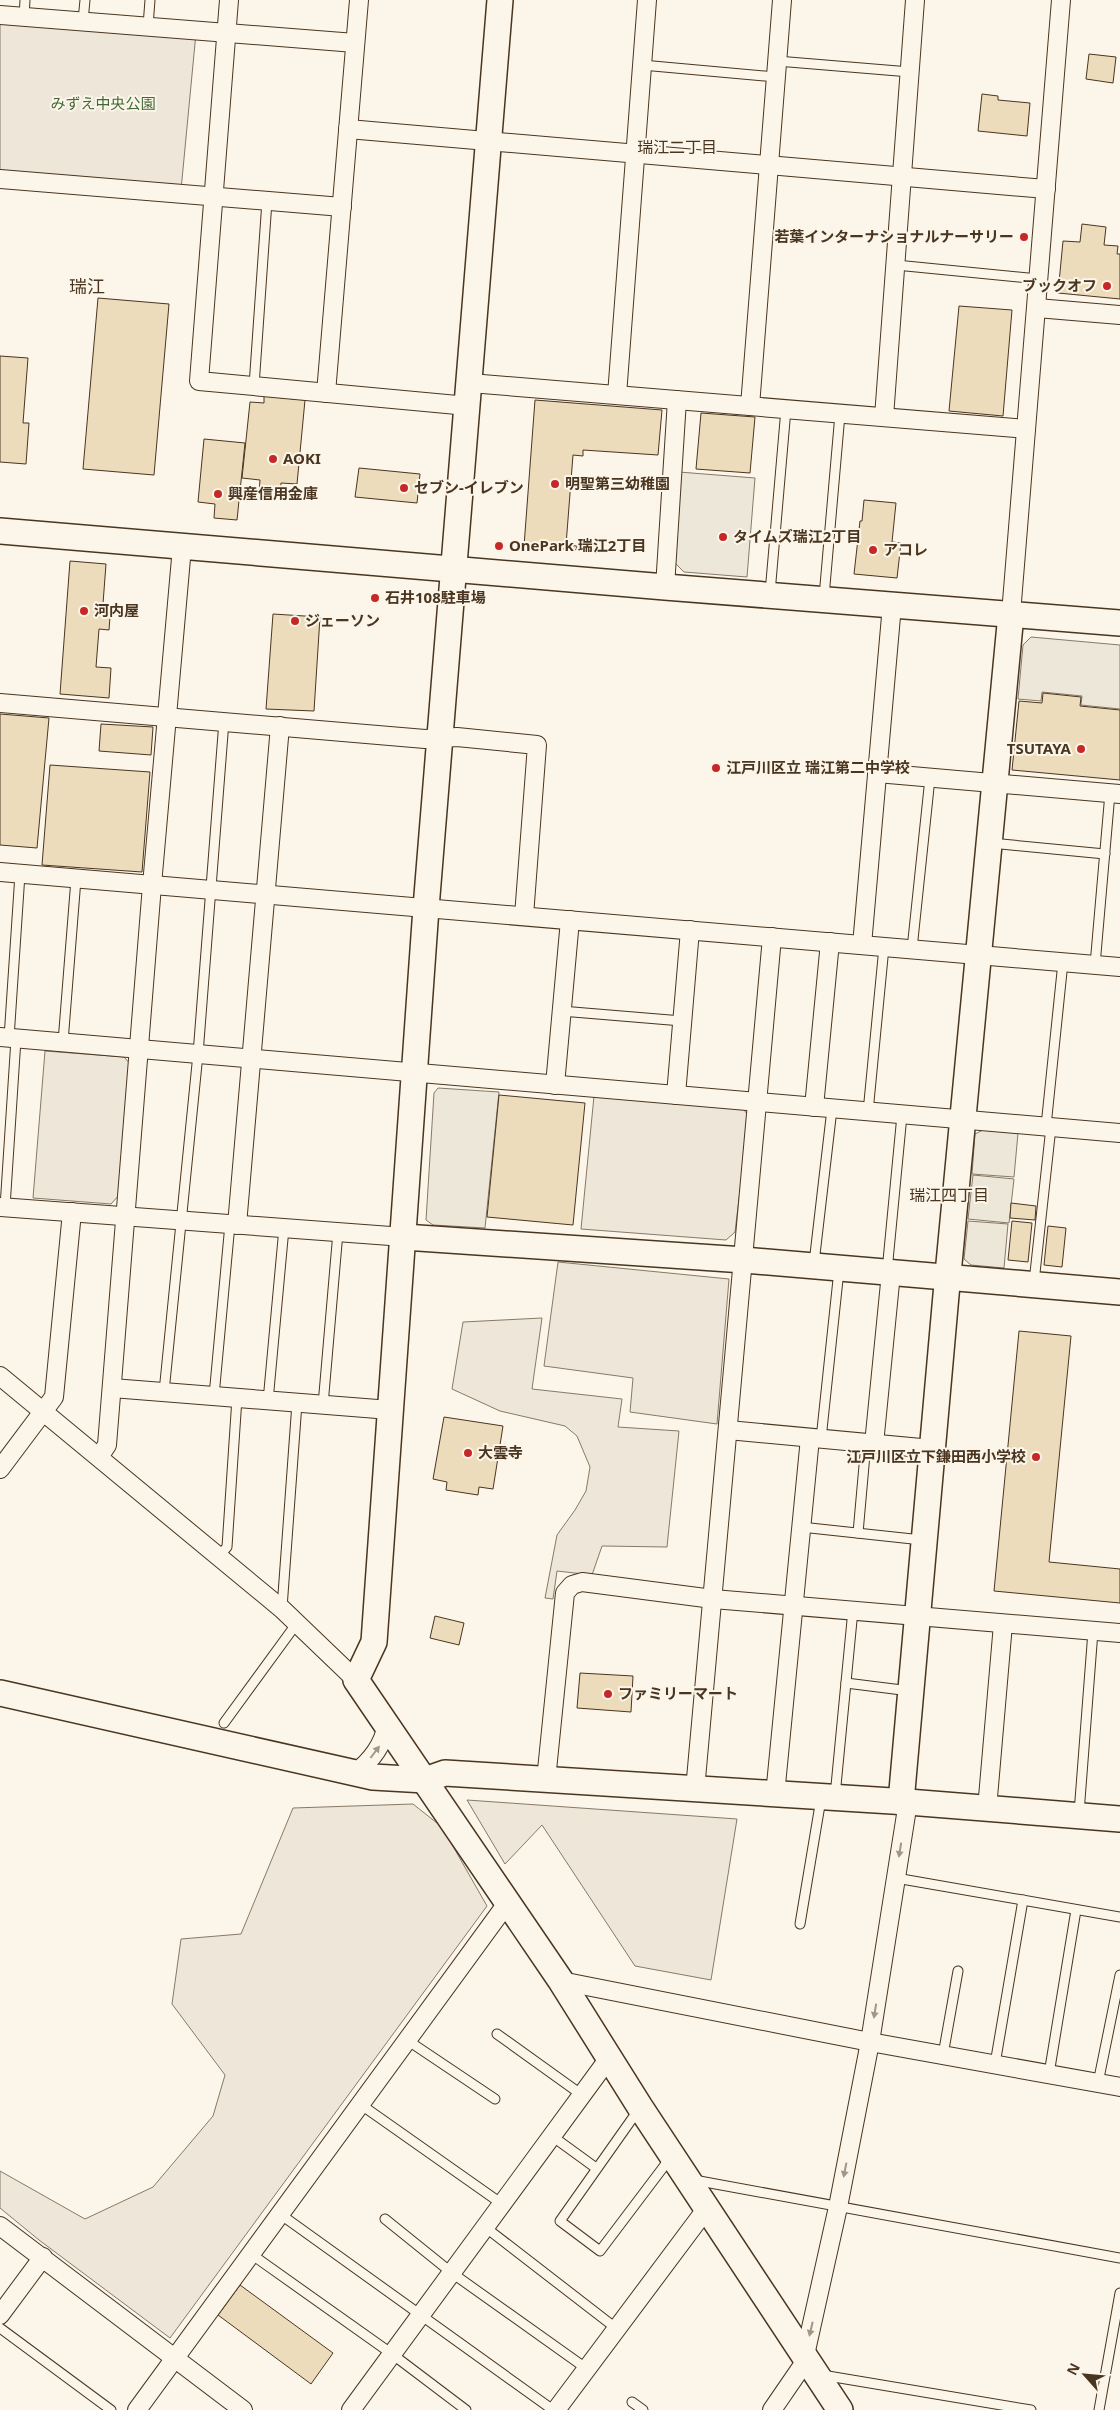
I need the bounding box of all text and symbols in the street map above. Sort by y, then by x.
park label: みずえ中央公園 [50,93,156,113]
district label: 瑞江二丁目 [637,136,717,158]
place label: 若葉インターナショナルナーサリー [774,226,1014,246]
marker: 若葉インターナショナルナーサリー [1018,231,1030,243]
district label: 瑞江 [69,274,105,298]
place label: ブックオフ [1022,275,1097,295]
marker: ブックオフ [1101,280,1113,292]
place label: AOKI [283,448,321,468]
marker: AOKI [267,453,279,465]
place label: 明聖第三幼稚園 [565,473,670,493]
place label: セブン-イレブン [414,477,524,497]
marker: 明聖第三幼稚園 [549,478,561,490]
marker: セブン-イレブン [398,482,410,494]
place label: 興産信用金庫 [228,483,318,503]
marker: 興産信用金庫 [212,488,224,500]
place label: タイムズ瑞江2丁目 [733,526,861,546]
marker: タイムズ瑞江2丁目 [717,531,729,543]
place label: OnePark 瑞江2丁目 [509,535,646,555]
place label: アコレ [883,539,928,559]
marker: OnePark 瑞江2丁目 [493,540,505,552]
marker: アコレ [867,544,879,556]
place label: 石井108駐車場 [385,587,486,607]
marker: 石井108駐車場 [369,592,381,604]
place label: 河内屋 [94,600,139,620]
marker: 河内屋 [78,605,90,617]
place label: ジェーソン [305,610,380,630]
marker: ジェーソン [289,615,301,627]
place label: TSUTAYA [1007,738,1072,758]
marker: TSUTAYA [1075,743,1087,755]
place label: 江戸川区立 瑞江第二中学校 [726,757,910,777]
marker: 江戸川区立 瑞江第二中学校 [710,762,722,774]
district label: 瑞江四丁目 [909,1184,989,1206]
place label: 大雲寺 [478,1442,523,1462]
place label: 江戸川区立下鎌田西小学校 [846,1446,1026,1466]
marker: 大雲寺 [462,1447,474,1459]
marker: 江戸川区立下鎌田西小学校 [1030,1451,1042,1463]
place label: ファミリーマート [618,1683,738,1703]
marker: ファミリーマート [602,1688,614,1700]
one-way arrow [370,1745,380,1759]
one-way arrow [896,1843,904,1859]
one-way arrow [871,2003,879,2019]
one-way arrow [841,2163,849,2179]
one-way arrow [806,2322,814,2338]
north arrow [1060,2350,1110,2400]
text: N [1062,2359,1084,2378]

